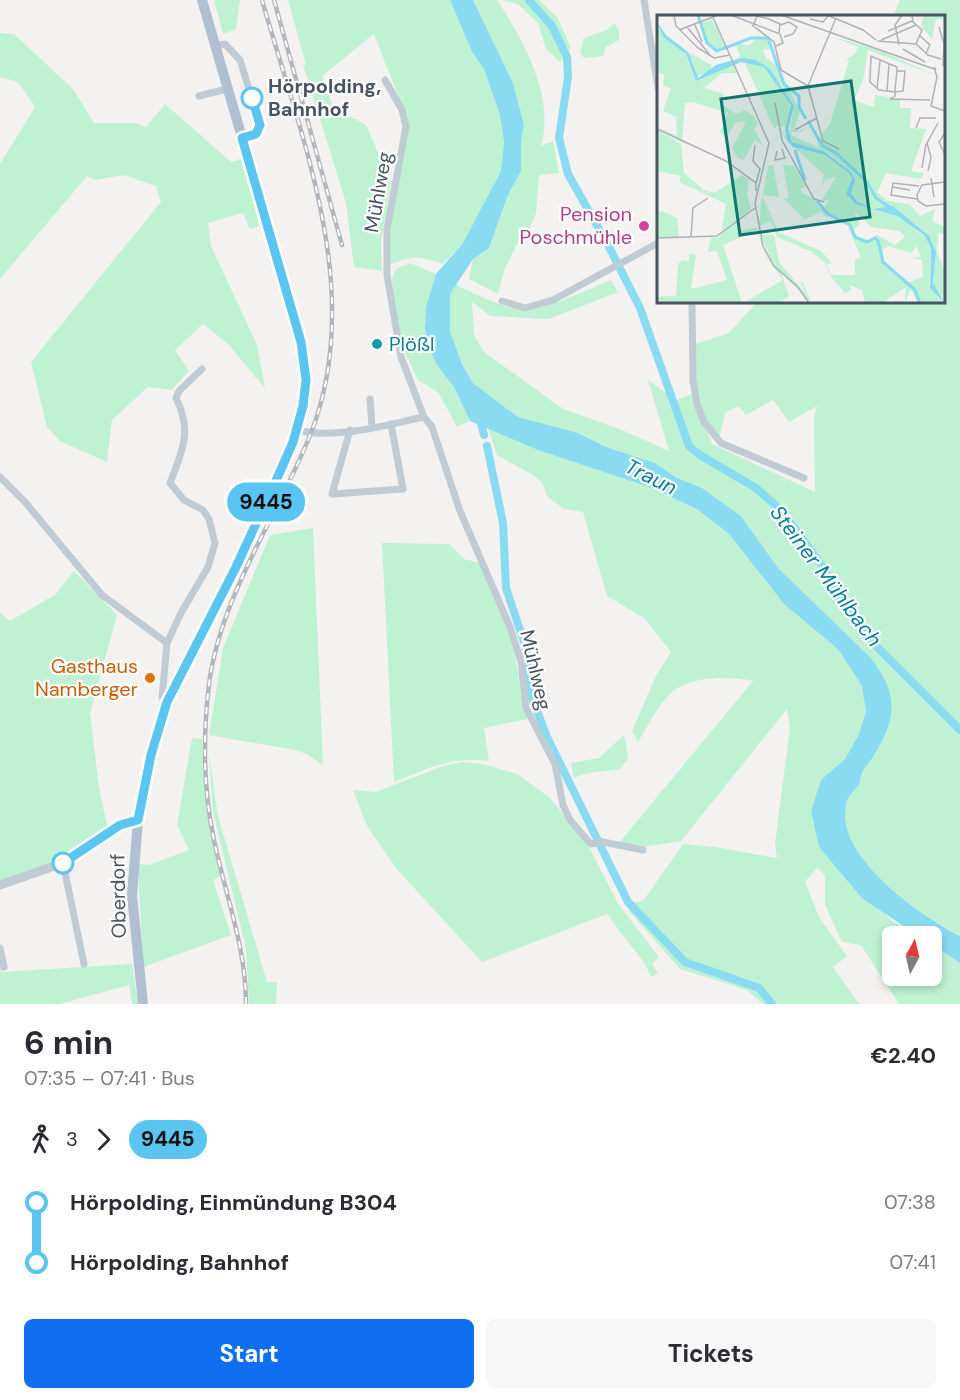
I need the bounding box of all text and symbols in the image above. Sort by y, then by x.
inset map [657,15,945,303]
place label: Hörpolding, Bahnhof [268,73,381,122]
marker: Hörpolding, Bahnhof [241,87,263,109]
street label: Mühlweg [358,150,398,234]
place label: Pension Poschmühle [520,201,632,250]
marker: Pension Poschmühle [637,219,651,233]
place label: Plößl [389,331,435,357]
marker: Plößl [370,337,384,351]
water label: Traun [620,452,682,502]
line badge: 9445 [224,482,308,522]
text: 9445 [239,488,293,516]
water label: Steiner Mühlbach [764,500,888,652]
street label: Mühlweg [514,627,558,713]
place label: Gasthaus Namberger [35,653,138,702]
marker: Gasthaus Namberger [143,671,157,685]
unlabelled marker [52,852,74,874]
street label: Oberdorf [104,853,132,939]
north arrow [882,926,942,986]
map controls [882,926,942,986]
text: 6 min [24,1021,113,1064]
text: €2.40 [871,1041,936,1070]
text: 07:35 – 07:41 · Bus [24,1065,195,1091]
icon: walk [24,1123,57,1156]
icon: forward [87,1123,120,1156]
text: 9445 [141,1125,195,1153]
text: 3 [66,1126,78,1152]
text: Hörpolding, Einmündung B304 [70,1188,397,1217]
text: 07:38 [884,1189,936,1215]
text: Hörpolding, Bahnhof [70,1248,289,1277]
text: 07:41 [890,1249,936,1275]
button: Start [24,1319,474,1388]
button: Tickets [486,1319,936,1388]

